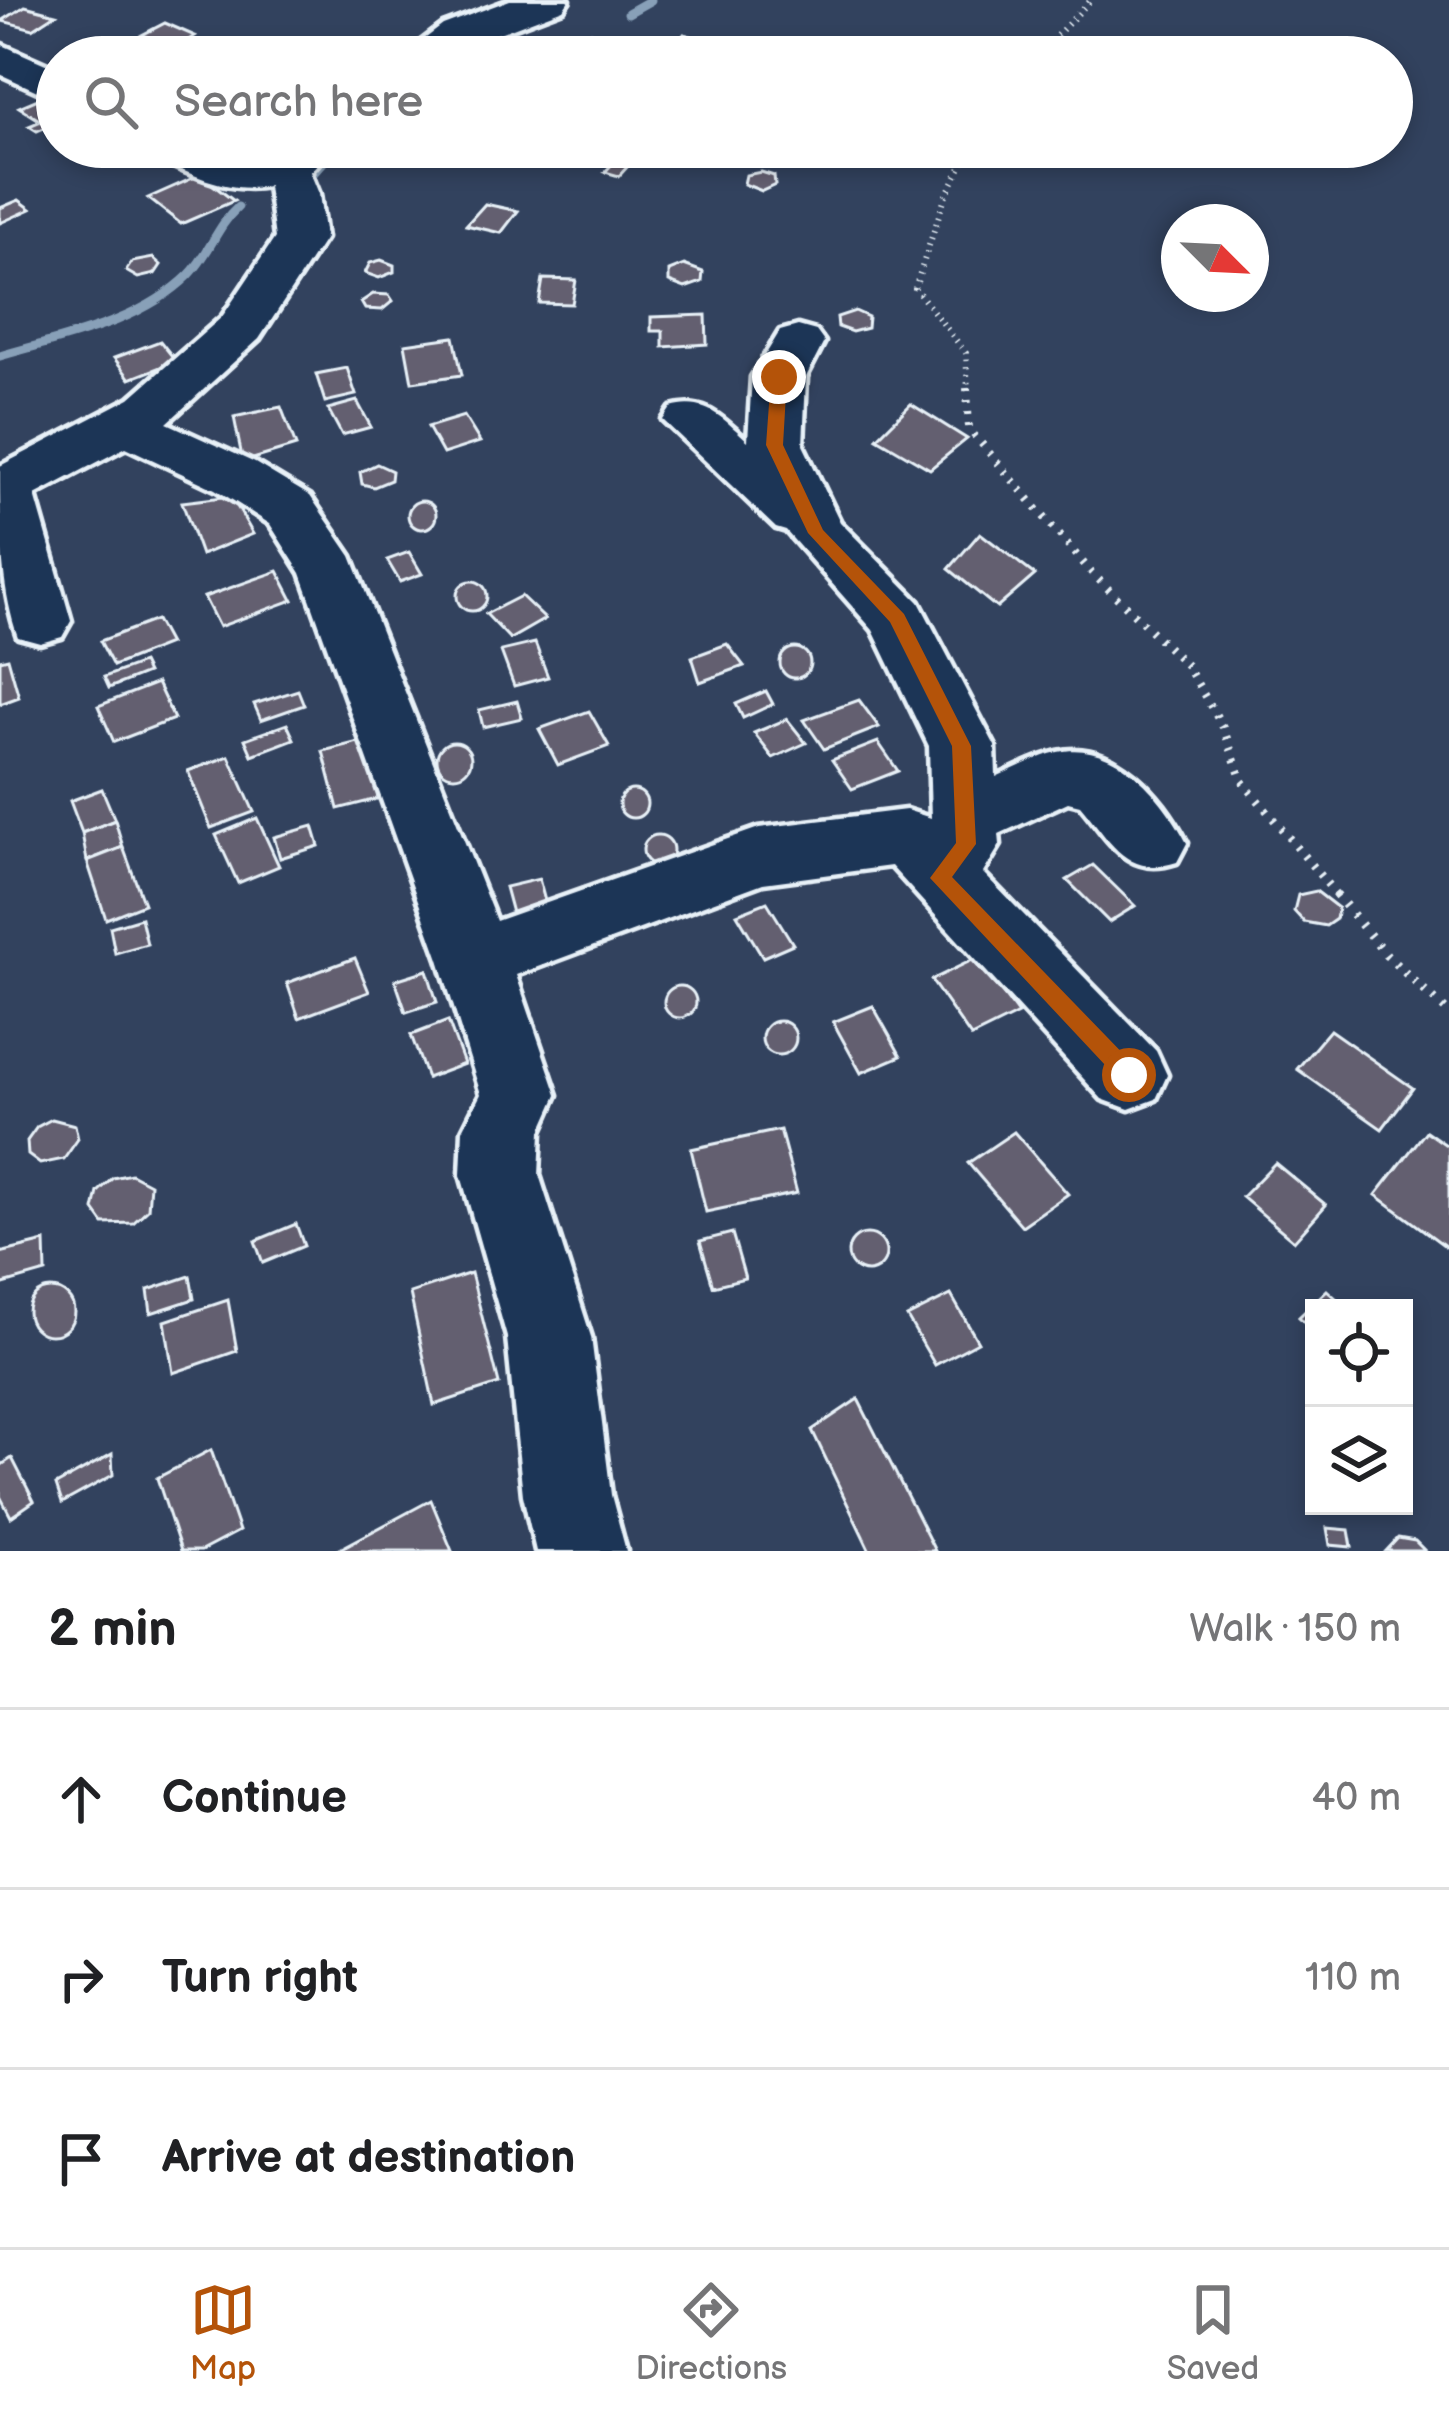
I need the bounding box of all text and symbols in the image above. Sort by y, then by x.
search box [36,36,1413,168]
icon: search [78,69,144,135]
text: Search here [174,75,423,130]
north arrow [1161,204,1269,312]
route end [752,350,806,404]
route start [1102,1048,1156,1102]
map controls [1305,1299,1413,1515]
button: locate [1305,1299,1413,1407]
button: layers [1305,1407,1413,1515]
text: 2 min [48,1599,177,1660]
text: Walk · 150 m [1189,1606,1401,1653]
icon: ahead [48,1766,114,1832]
text: Continue [162,1771,347,1826]
text: 40 m [1311,1775,1401,1822]
icon: right [48,1946,114,2012]
text: Turn right [162,1951,358,2006]
text: 110 m [1305,1955,1401,2002]
icon: arrive [48,2126,114,2192]
text: Arrive at destination [162,2131,575,2186]
tab: Map [190,2277,256,2389]
tab: Directions [635,2277,787,2389]
tab: Saved [1167,2277,1259,2389]

